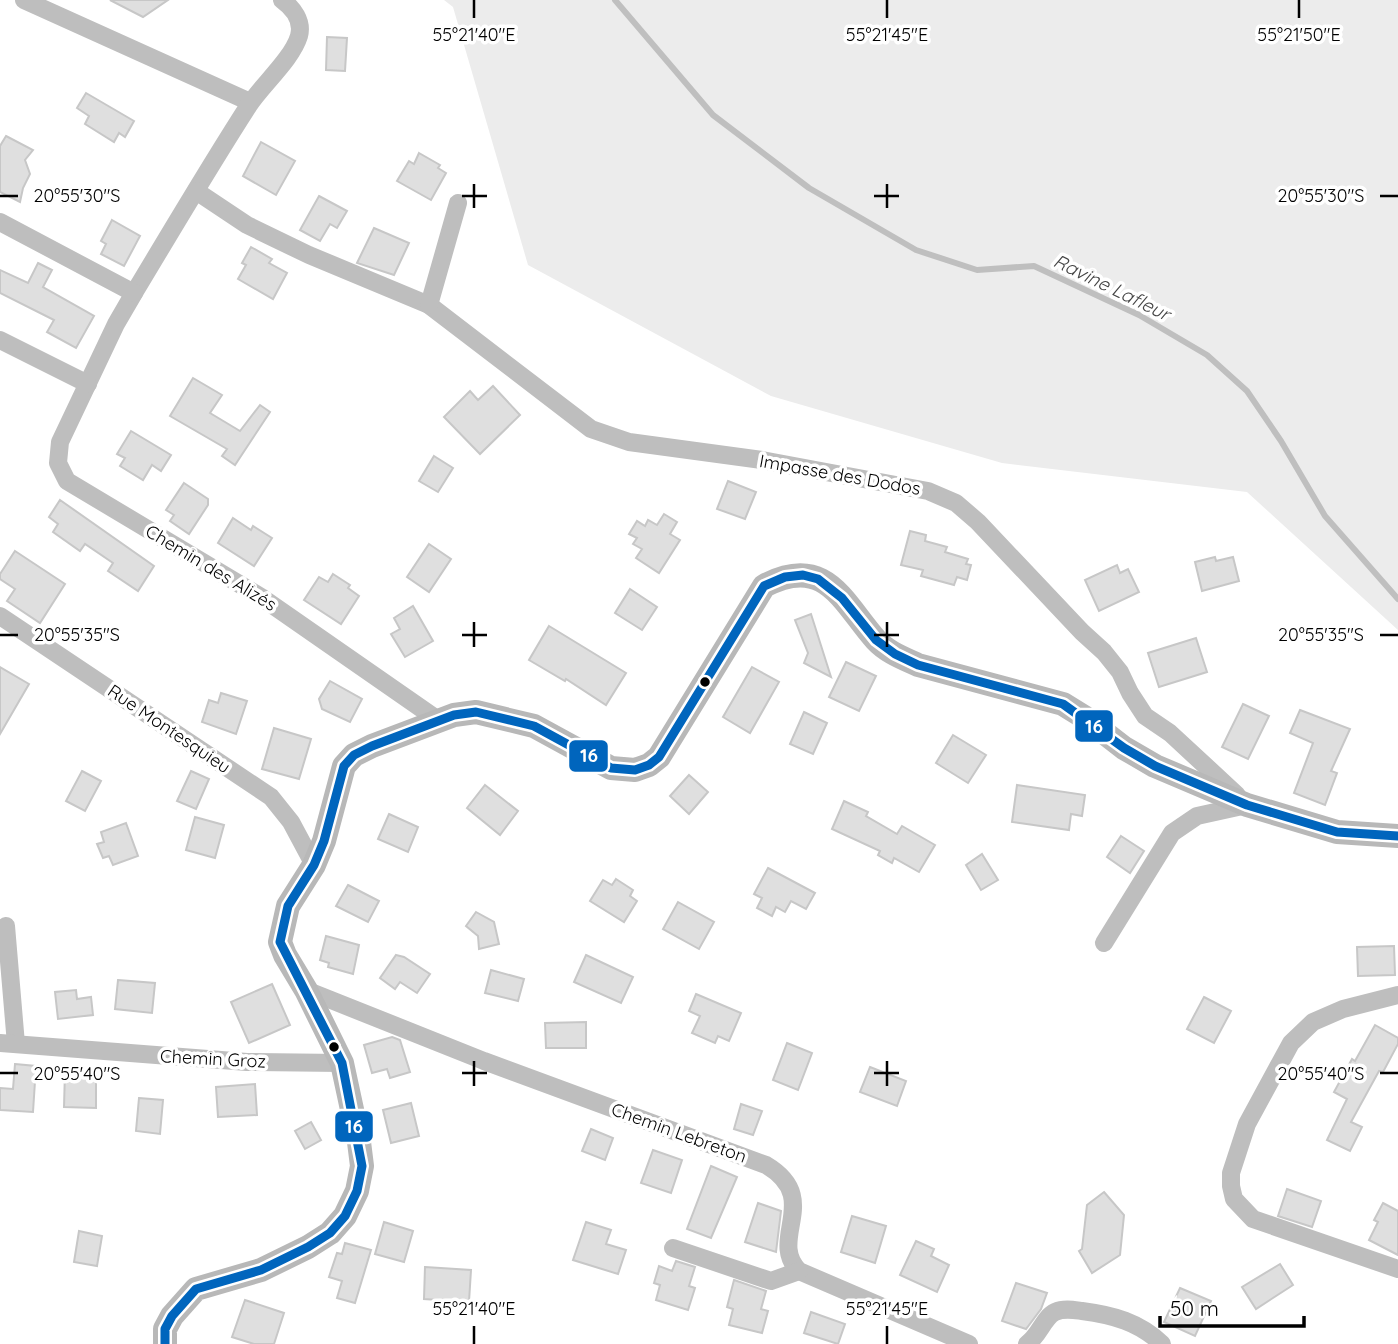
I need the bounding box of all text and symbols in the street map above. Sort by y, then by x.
text: 55°21'40"E [432,23,516,46]
text: 55°21'45"E [846,23,928,46]
text: 55°21'50"E [1257,23,1341,46]
text: 20°55'30"S [34,184,120,207]
text: 20°55'30"S [1278,184,1364,207]
water label: Ravine Lafleur [1050,248,1177,327]
street label: Impasse des Dodos [758,449,923,500]
street label: Chemin des Alizés [142,519,281,616]
text: 20°55'35"S [34,623,120,646]
text: 20°55'35"S [1278,623,1364,646]
unlabelled marker [698,675,712,689]
street label: Rue Montesquieu [103,679,235,778]
line badge: 16 [1074,709,1114,743]
text: 16 [1085,714,1103,738]
line badge: 16 [568,739,609,773]
text: 16 [580,743,598,767]
unlabelled marker [327,1040,341,1054]
street label: Chemin Groz [159,1044,267,1073]
text: 20°55'40"S [34,1062,120,1085]
text: 20°55'40"S [1278,1062,1364,1085]
street label: Chemin Lebreton [608,1097,750,1168]
line badge: 16 [334,1110,374,1143]
text: 16 [345,1114,363,1138]
scale bar [1160,1284,1304,1328]
text: 50 m [1170,1295,1219,1321]
text: 55°21'40"E [432,1297,516,1320]
text: 55°21'45"E [846,1297,928,1320]

